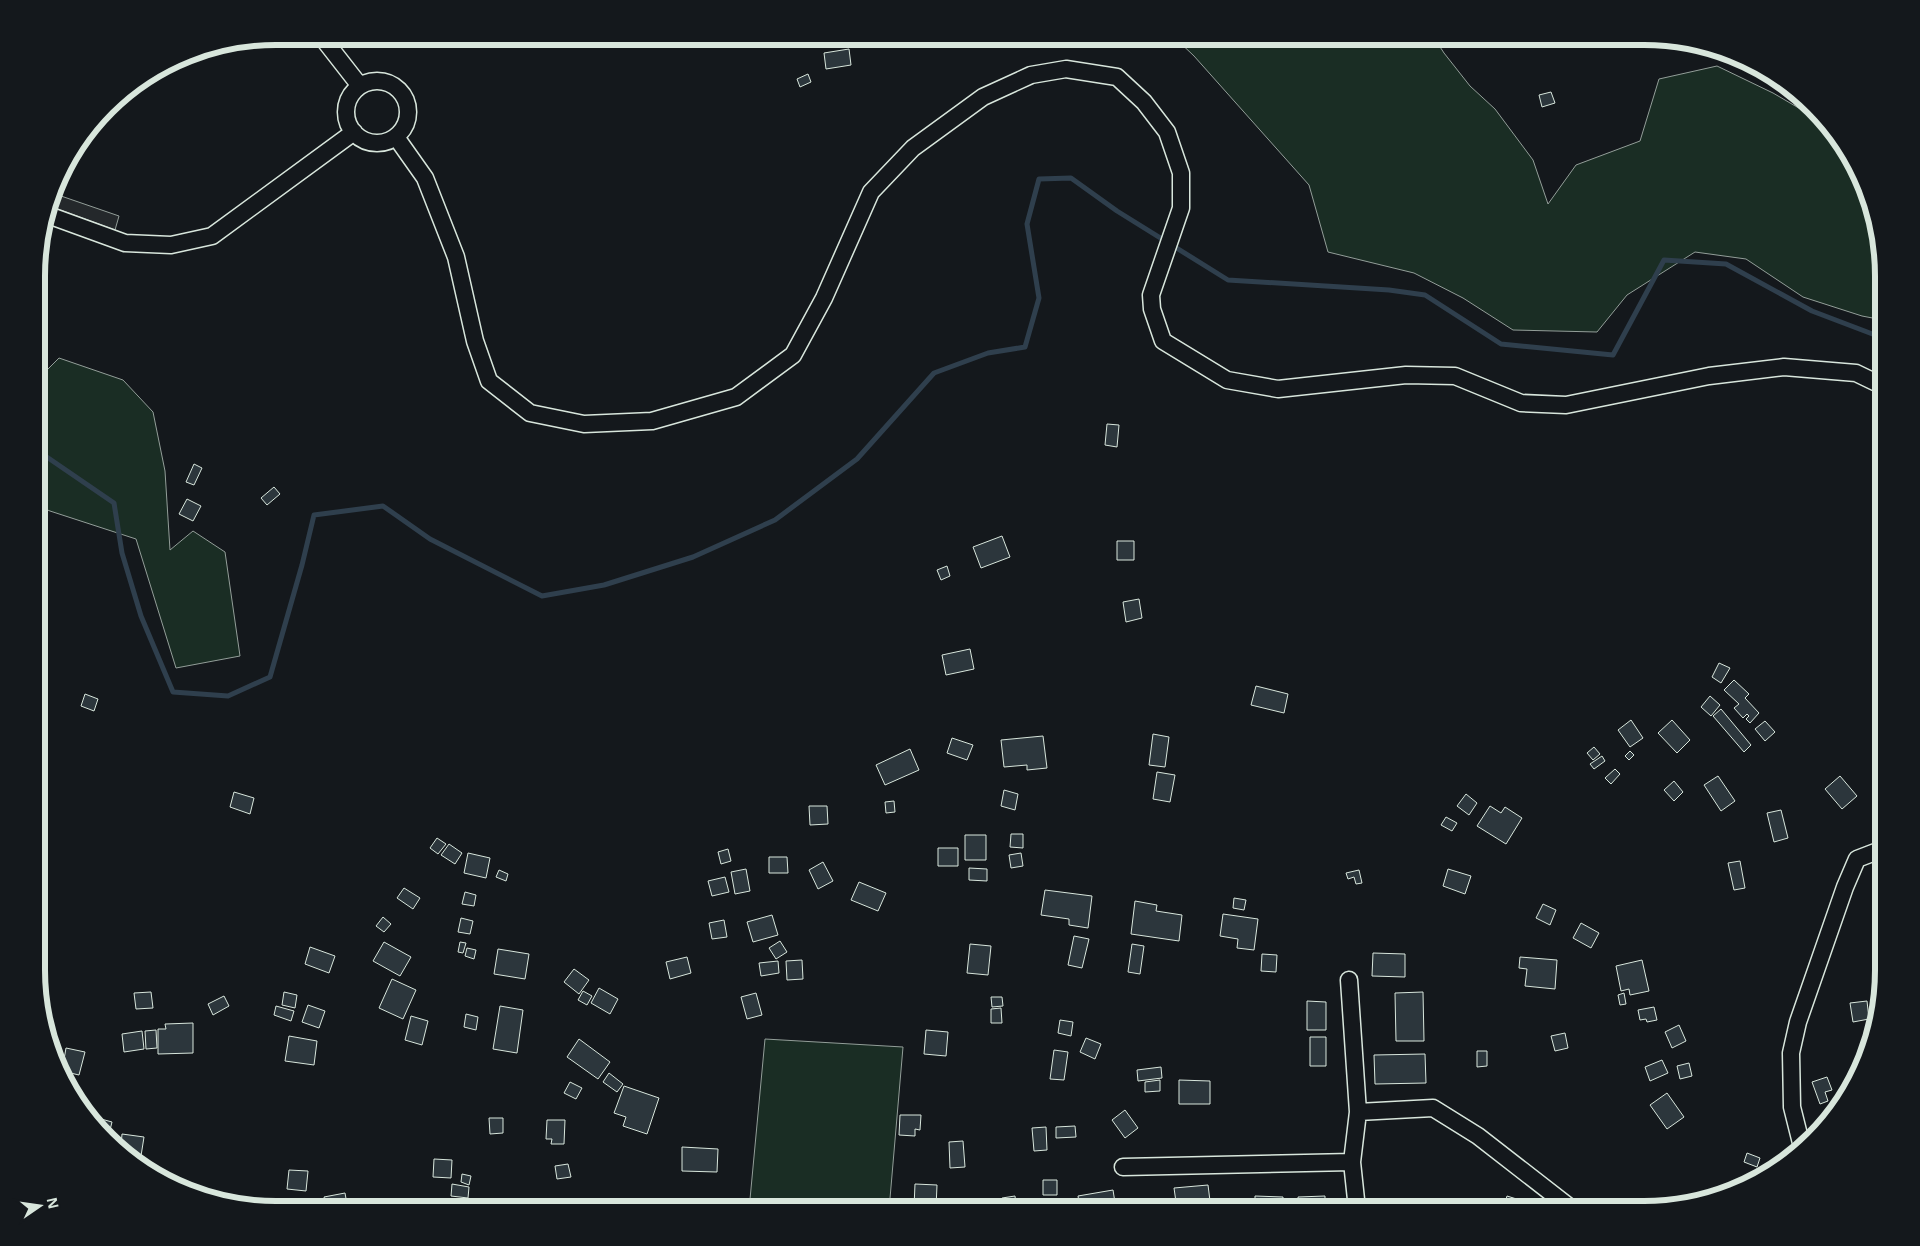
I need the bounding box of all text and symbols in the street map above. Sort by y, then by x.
north arrow [15,1181,65,1231]
text: N [43,1195,64,1211]

